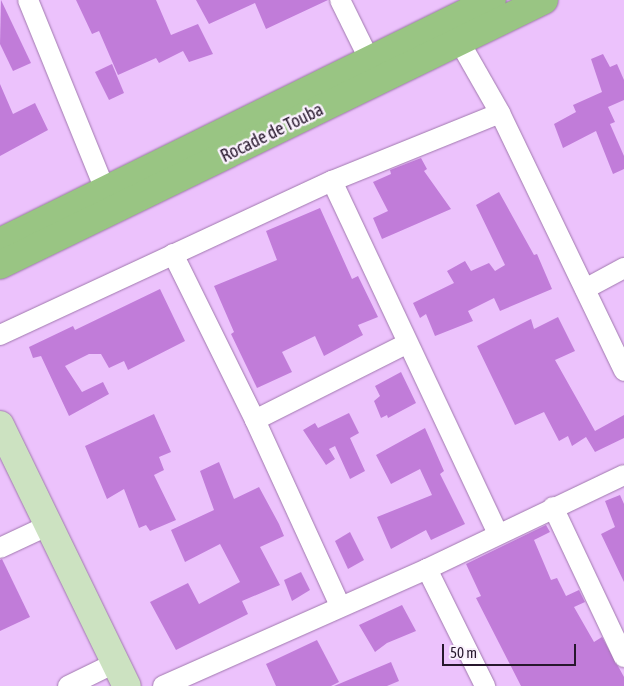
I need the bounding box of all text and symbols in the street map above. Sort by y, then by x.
street label: Rocade de Touba [217,99,327,167]
scale bar [444,634,578,666]
text: 50 m [450,644,477,661]

